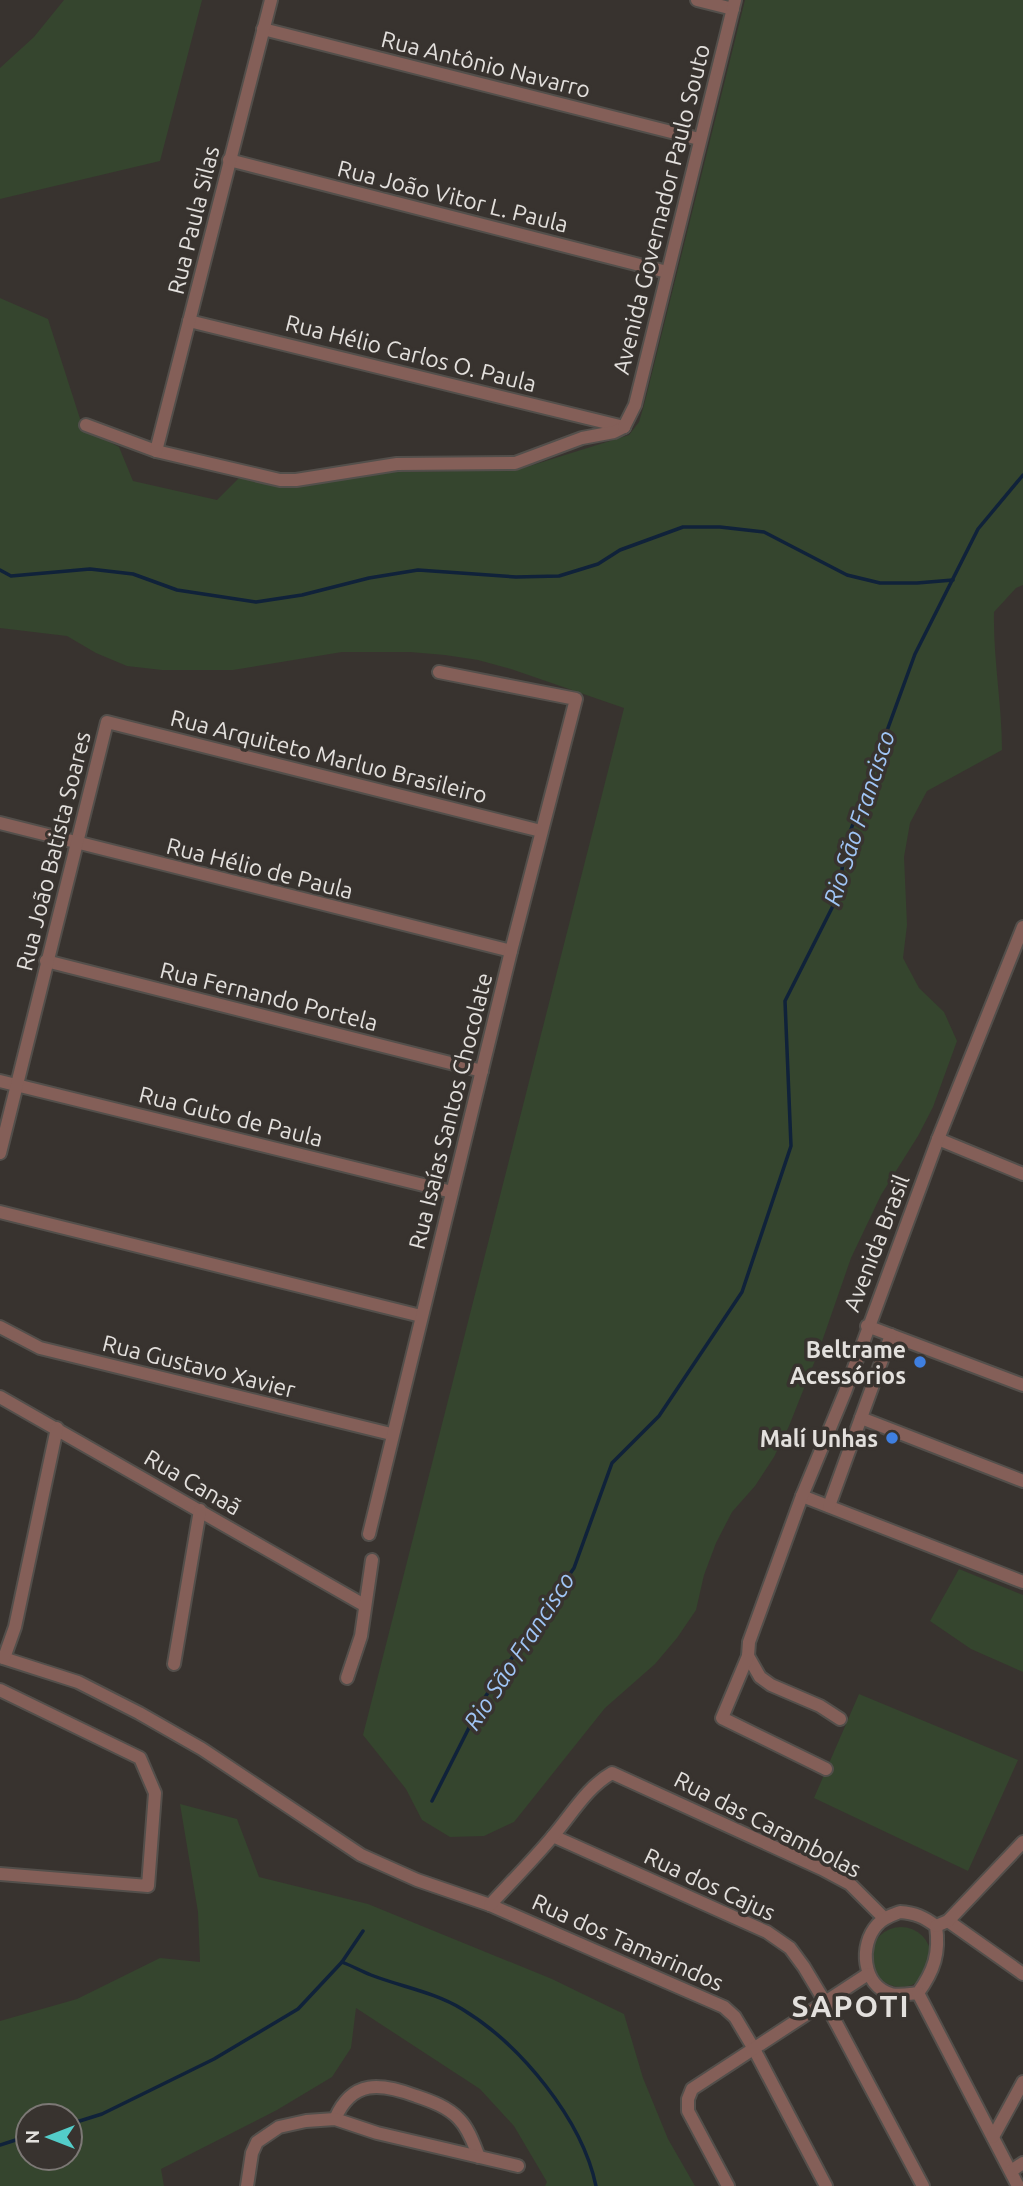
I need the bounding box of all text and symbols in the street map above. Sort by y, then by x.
street label: Rua Antônio Navarro [379,26,593,102]
street label: Avenida Governador Paulo Souto [608,41,714,377]
street label: Rua Paula Silas [163,143,223,297]
street label: Rua João Vitor L. Paula [335,155,571,237]
street label: Rua Hélio Carlos O. Paula [283,310,539,396]
street label: Rua Arquiteto Marluo Brasileiro [168,705,490,807]
water label: Rio São Francisco [818,727,900,909]
street label: Rua João Batista Soares [11,729,95,973]
street label: Rua Hélio de Paula [164,833,356,903]
street label: Rua Fernando Portela [158,957,380,1035]
street label: Rua Isaías Santos Chocolate [404,970,496,1252]
street label: Rua Guto de Paula [137,1081,325,1151]
street label: Avenida Brasil [838,1171,914,1315]
street label: Rua Gustavo Xavier [100,1330,298,1402]
place label: Beltrame Acessórios [790,1337,906,1388]
marker: Beltrame Acessórios [912,1354,928,1370]
place label: Malí Unhas [760,1426,878,1451]
marker: Malí Unhas [884,1430,900,1446]
street label: Rua Canaã [140,1444,246,1520]
water label: Rio São Francisco [458,1567,580,1735]
street label: Rua das Carambolas [670,1766,866,1882]
street label: Rua dos Cajus [641,1843,779,1925]
street label: Rua dos Tamarindos [529,1889,727,1995]
district label: SAPOTI [791,1989,911,2023]
north arrow [14,2102,84,2172]
text: N [21,2130,43,2144]

